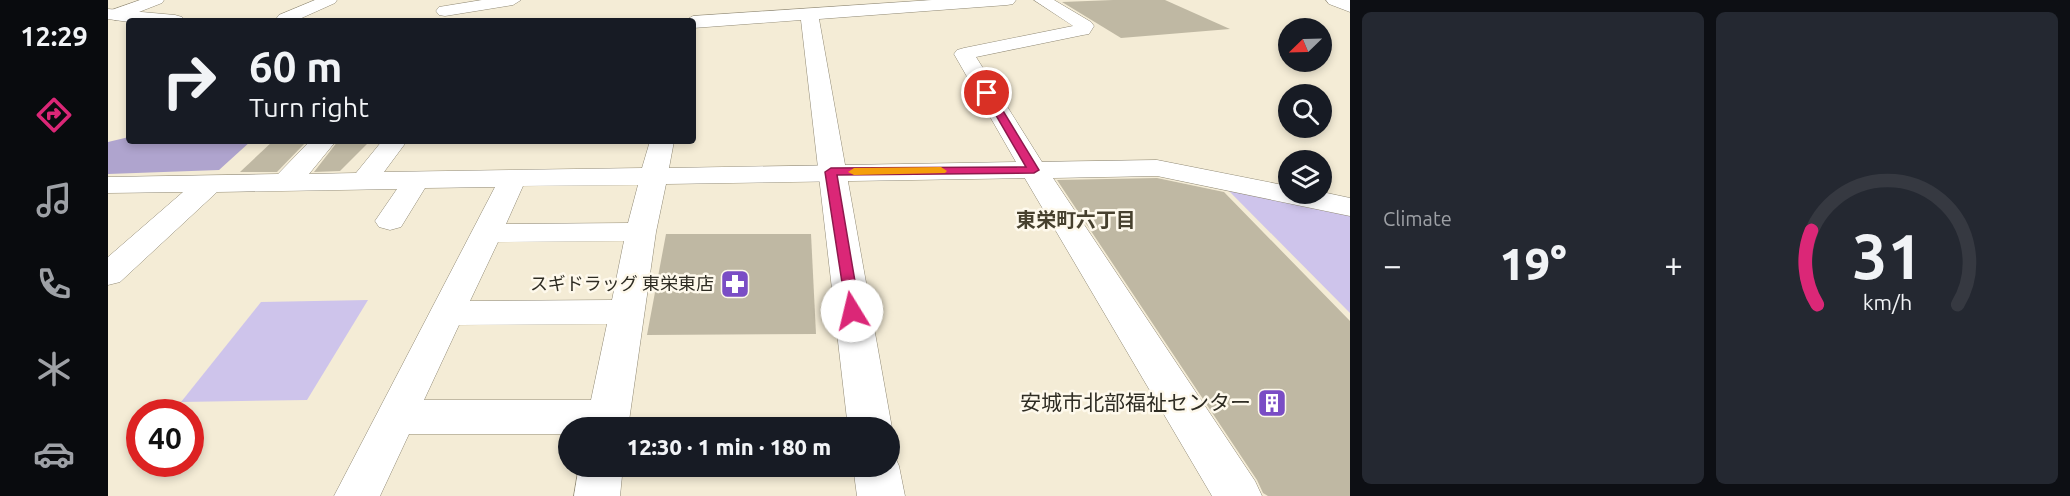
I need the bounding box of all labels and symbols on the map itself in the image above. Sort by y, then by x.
north arrow [1278,18,1332,72]
pin [961,67,1012,118]
district label: 東栄町六丁目 [1016,208,1136,231]
pharmacy icon: スギドラッグ 東栄東店 [719,268,751,300]
place label: スギドラッグ 東栄東店 [530,273,714,293]
position arrow [820,279,884,343]
building icon: 安城市北部福祉センター [1256,387,1288,419]
place label: 安城市北部福祉センター [1020,390,1251,414]
speed limit sign: 40 [126,399,204,477]

